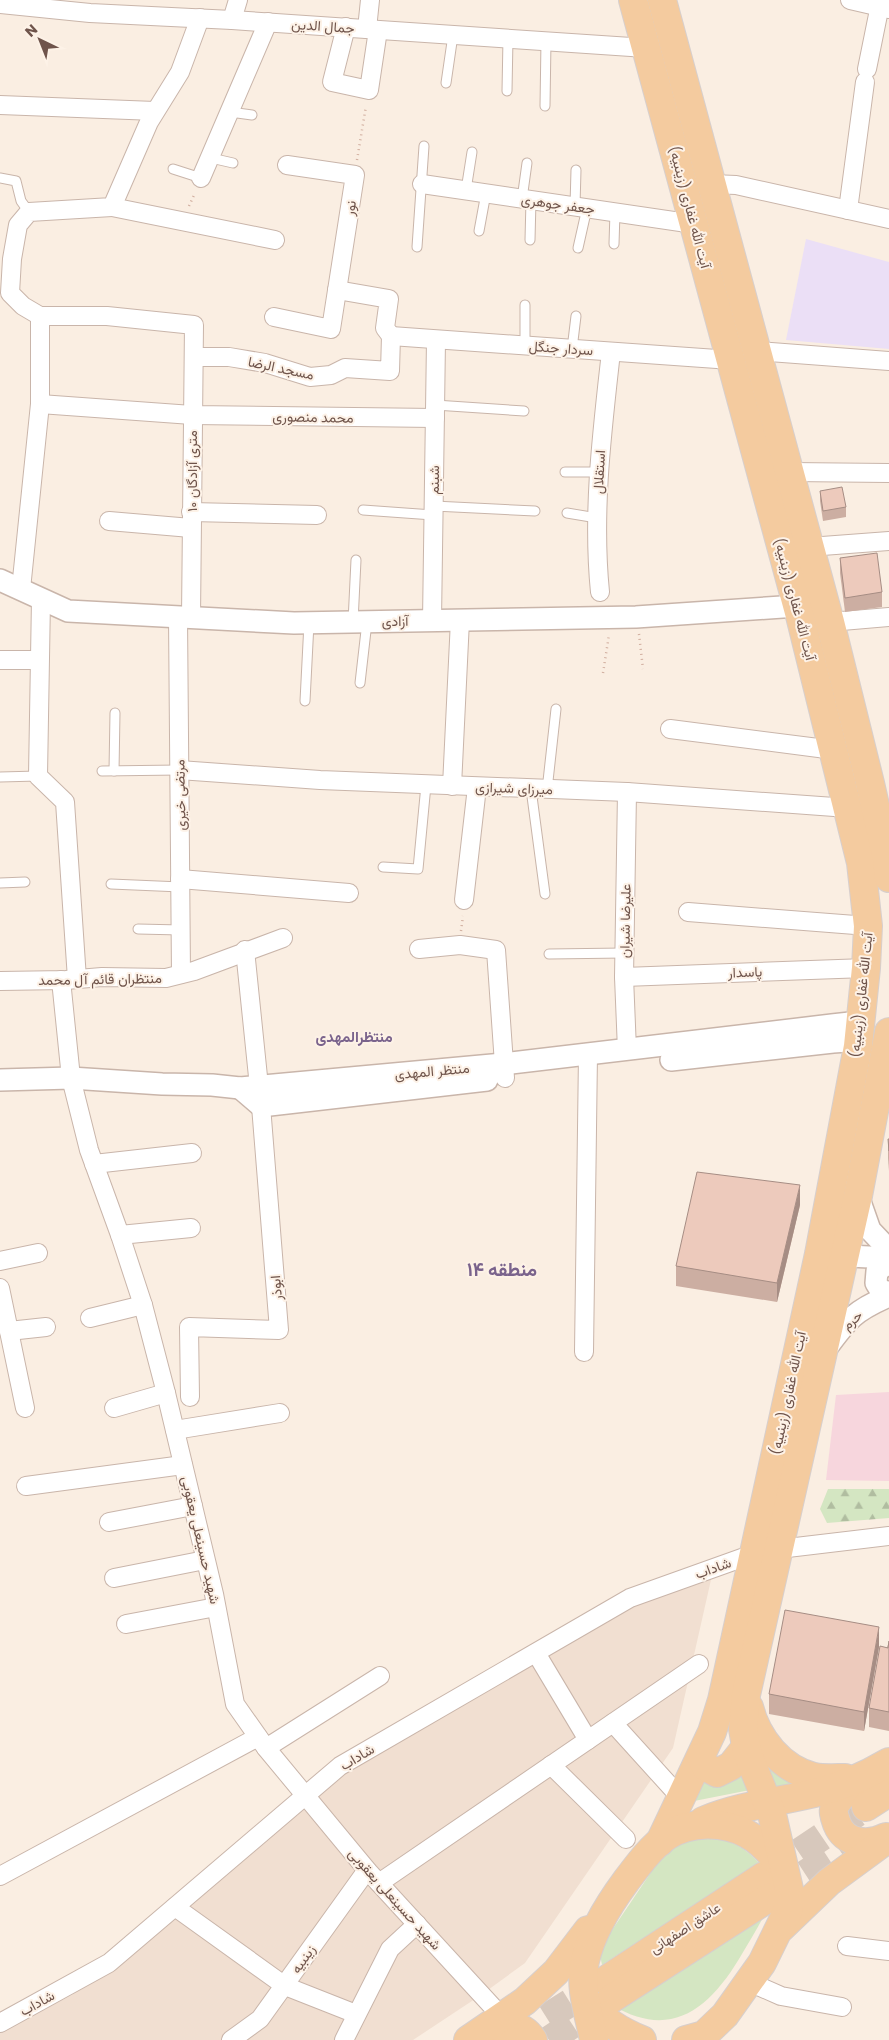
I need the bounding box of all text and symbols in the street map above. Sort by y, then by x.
street label: جمال الدین [291,14,355,38]
north arrow [15,15,65,65]
text: N [20,20,42,41]
street label: آیت الله غفاری (زینبیه) [664,144,716,272]
street label: جعفر جوهری [520,189,596,219]
street label: نور [339,199,361,218]
street label: سردار جنگل [528,336,594,360]
street label: مسجد الرضا [246,351,316,385]
street label: محمد منصوری [272,406,354,428]
street label: ۱۰ متری آزادگان [182,430,202,512]
street label: استقلال [588,449,610,495]
street label: شبنم [424,465,444,495]
street label: آیت الله غفاری (زینبیه) [769,536,821,664]
street label: آزادی [381,611,410,631]
street label: مرتضی خیری [169,759,191,831]
street label: میرزای شیرازی [475,777,553,799]
street label: علیرضا شیران [614,884,636,958]
street label: آیت الله غفاری (زینبیه) [844,930,878,1059]
street label: پاسدار [726,961,763,983]
street label: منتظران قائم آل محمد [38,968,162,990]
district label: منتظرالمهدی [315,1026,393,1047]
street label: منتظر المهدی [394,1058,470,1084]
district label: منطقه ۱۴ [467,1256,537,1283]
street label: ابوذر [265,1275,287,1302]
street label: حرم [837,1305,867,1335]
street label: آیت الله غفاری (زینبیه) [765,1328,811,1457]
street label: شهید حسینعلی یعقوبی [177,1474,225,1606]
street label: شاداب [692,1552,734,1584]
street label: شاداب [336,1739,378,1775]
street label: شهید حسینعلی یعقوبی [344,1844,446,1954]
street label: عاشق اصفهانی [646,1898,724,1958]
street label: زینبیه [286,1940,320,1977]
street label: شاداب [16,1985,58,2021]

